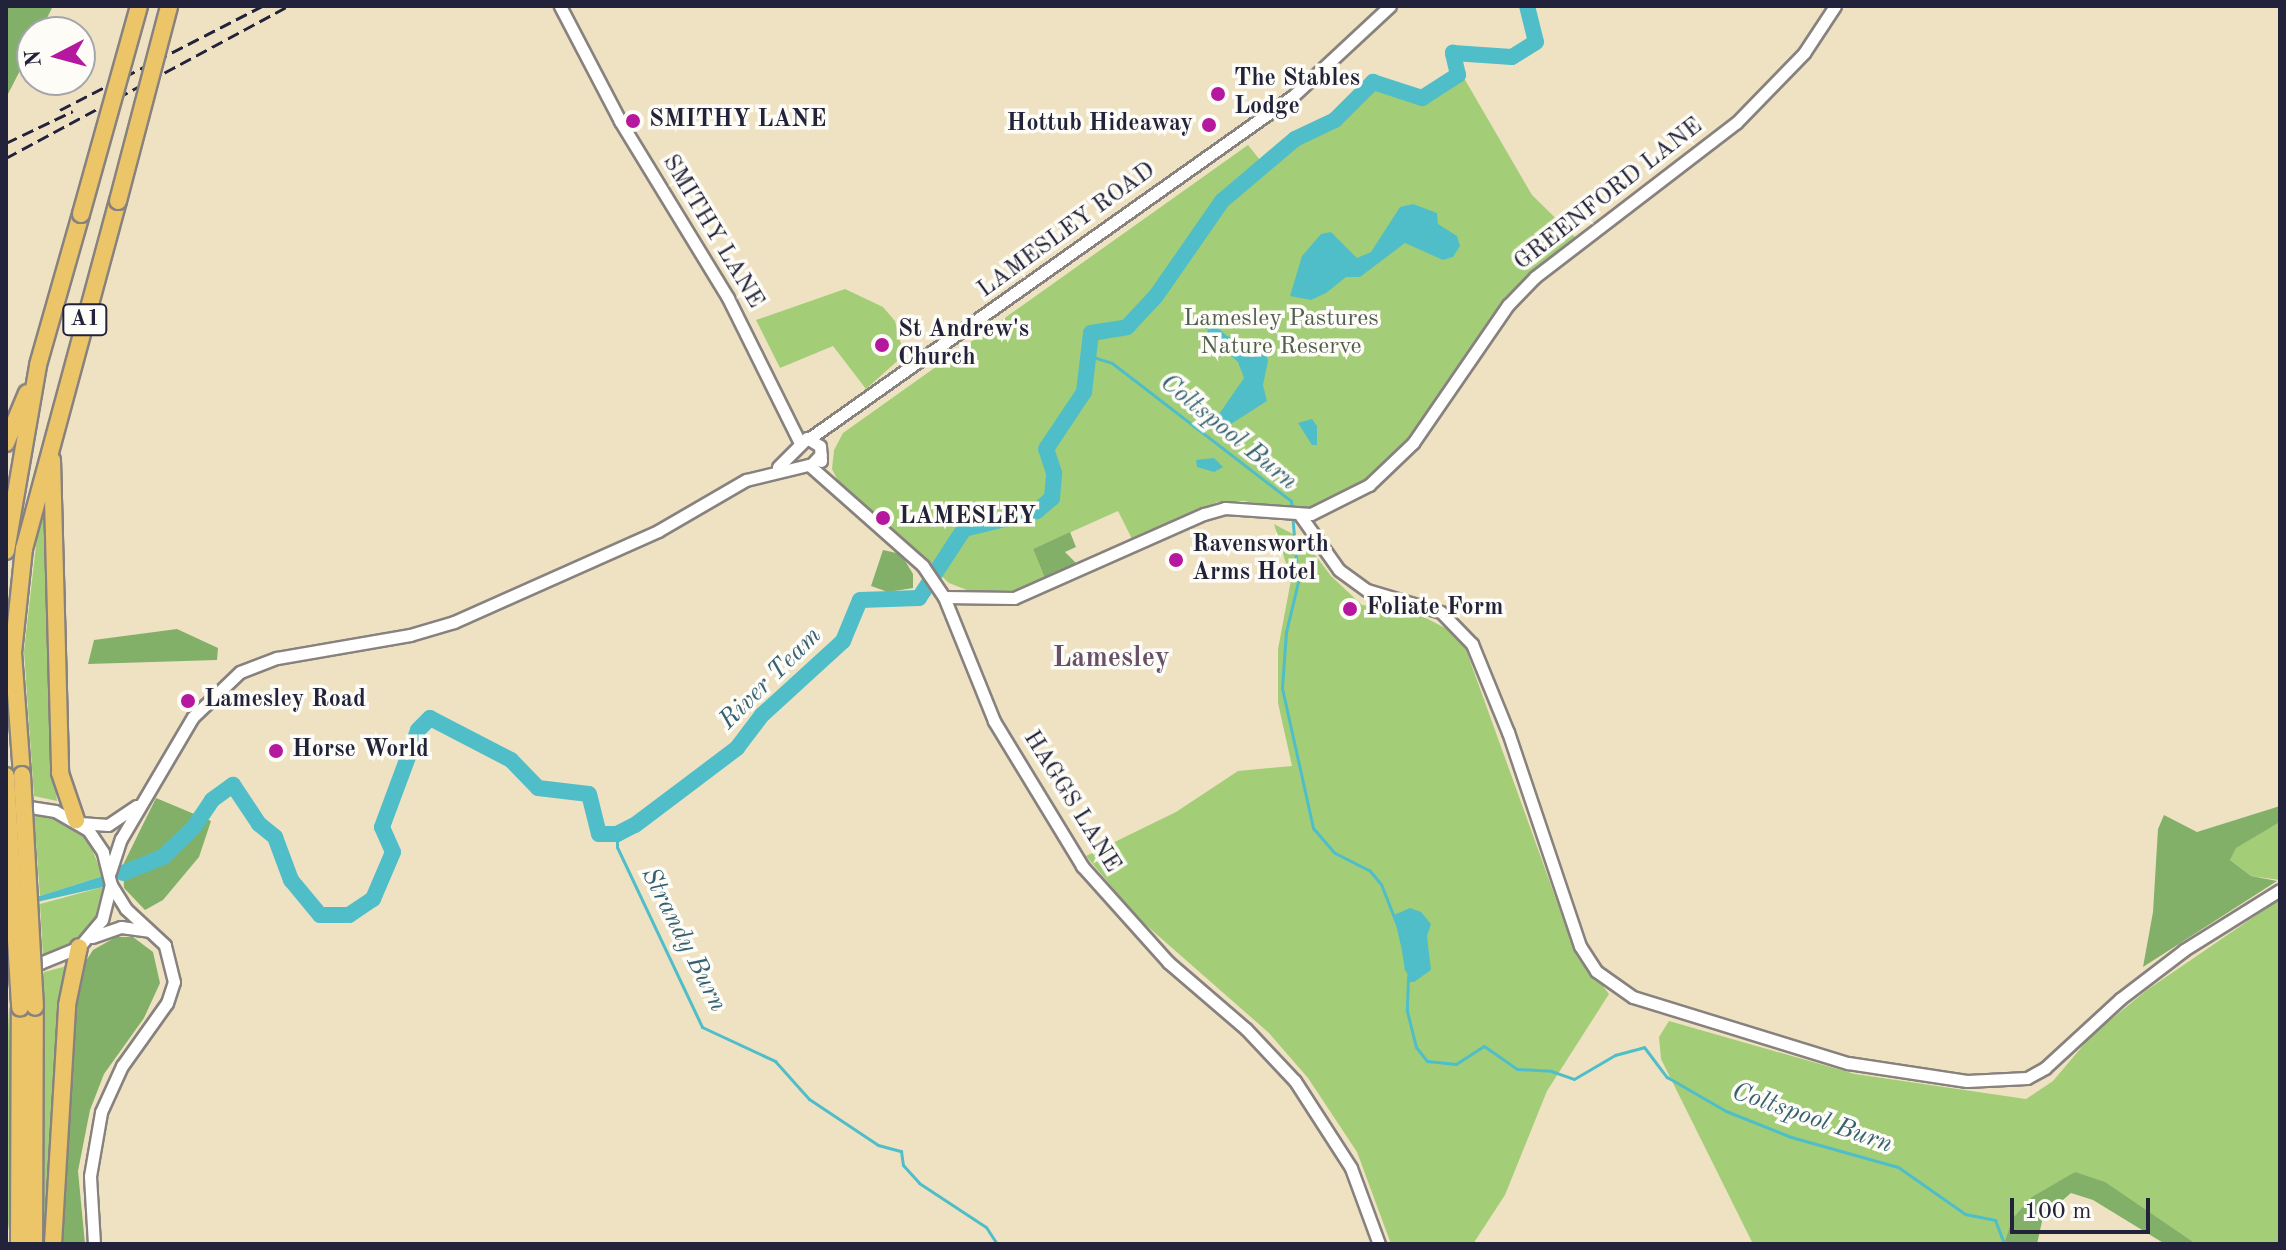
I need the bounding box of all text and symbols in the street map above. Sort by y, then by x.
north arrow [16,16,96,96]
text: N [22,49,46,68]
place label: The Stables Lodge [1234,66,1360,122]
marker: The Stables Lodge [1209,85,1227,103]
place label: SMITHY LANE [649,107,826,135]
place label: Hottub Hideaway [1007,111,1193,139]
marker: SMITHY LANE [624,112,642,130]
street label: GREENFORD LANE [1509,112,1709,278]
marker: Hottub Hideaway [1200,116,1218,134]
street label: SMITHY LANE [655,150,769,314]
street label: LAMESLEY ROAD [973,157,1161,305]
road number: A1 [61,302,109,338]
park label: Lamesley Pastures Nature Reserve [1183,306,1379,362]
place label: St Andrew's Church [898,317,1029,373]
marker: St Andrew's Church [873,336,891,354]
water label: Coltspool Burn [1153,368,1303,498]
place label: LAMESLEY [899,504,1036,532]
marker: LAMESLEY [874,509,892,527]
place label: Ravensworth Arms Hotel [1192,532,1329,588]
marker: Ravensworth Arms Hotel [1167,551,1185,569]
place label: Foliate Form [1366,595,1503,623]
marker: Foliate Form [1341,600,1359,618]
water label: River Team [713,621,829,737]
district label: Lamesley [1052,642,1170,676]
place label: Lamesley Road [204,687,366,715]
marker: Lamesley Road [179,692,197,710]
street label: HAGGS LANE [1016,726,1126,878]
place label: Horse World [292,737,429,765]
marker: Horse World [267,742,285,760]
water label: Strandy Burn [633,863,733,1017]
water label: Coltspool Burn [1728,1077,1896,1161]
scale bar [2014,1182,2154,1232]
text: 100 m [2024,1200,2092,1224]

